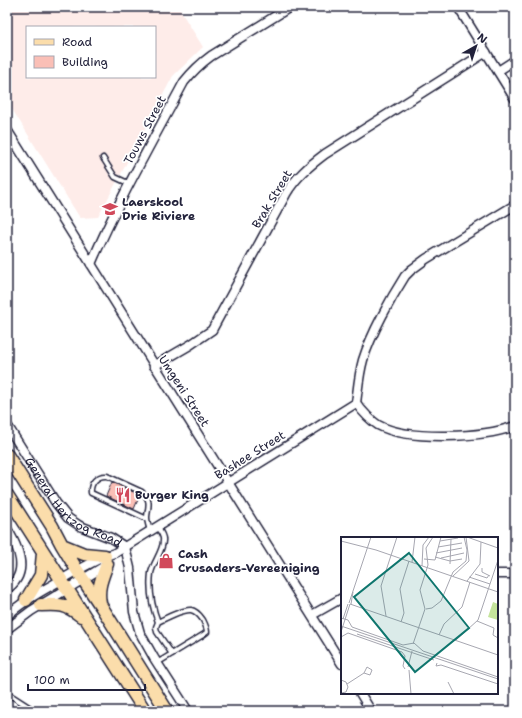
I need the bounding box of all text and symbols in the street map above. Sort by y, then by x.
legend [26,26,156,78]
north arrow [456,26,496,66]
text: N [474,30,490,47]
text: Road [62,34,93,50]
text: Building [62,54,108,70]
street label: Touws Street [120,93,170,167]
street label: Brak Street [248,167,296,231]
place label: Laerskool Drie Riviere [122,194,195,224]
school or university icon: Laerskool Drie Riviere [101,200,119,218]
street label: Umgeni Street [155,352,213,430]
street label: Bashee Street [212,427,288,483]
street label: General Hertzog Road [21,454,125,551]
restaurant icon: Burger King [114,486,132,504]
place label: Burger King [135,487,209,503]
inset map [341,537,498,694]
place label: Cash Crusaders-Vereeniging [178,546,320,576]
shop icon: Cash Crusaders-Vereeniging [157,552,175,570]
scale bar [28,666,145,692]
text: 100 m [34,672,70,688]

